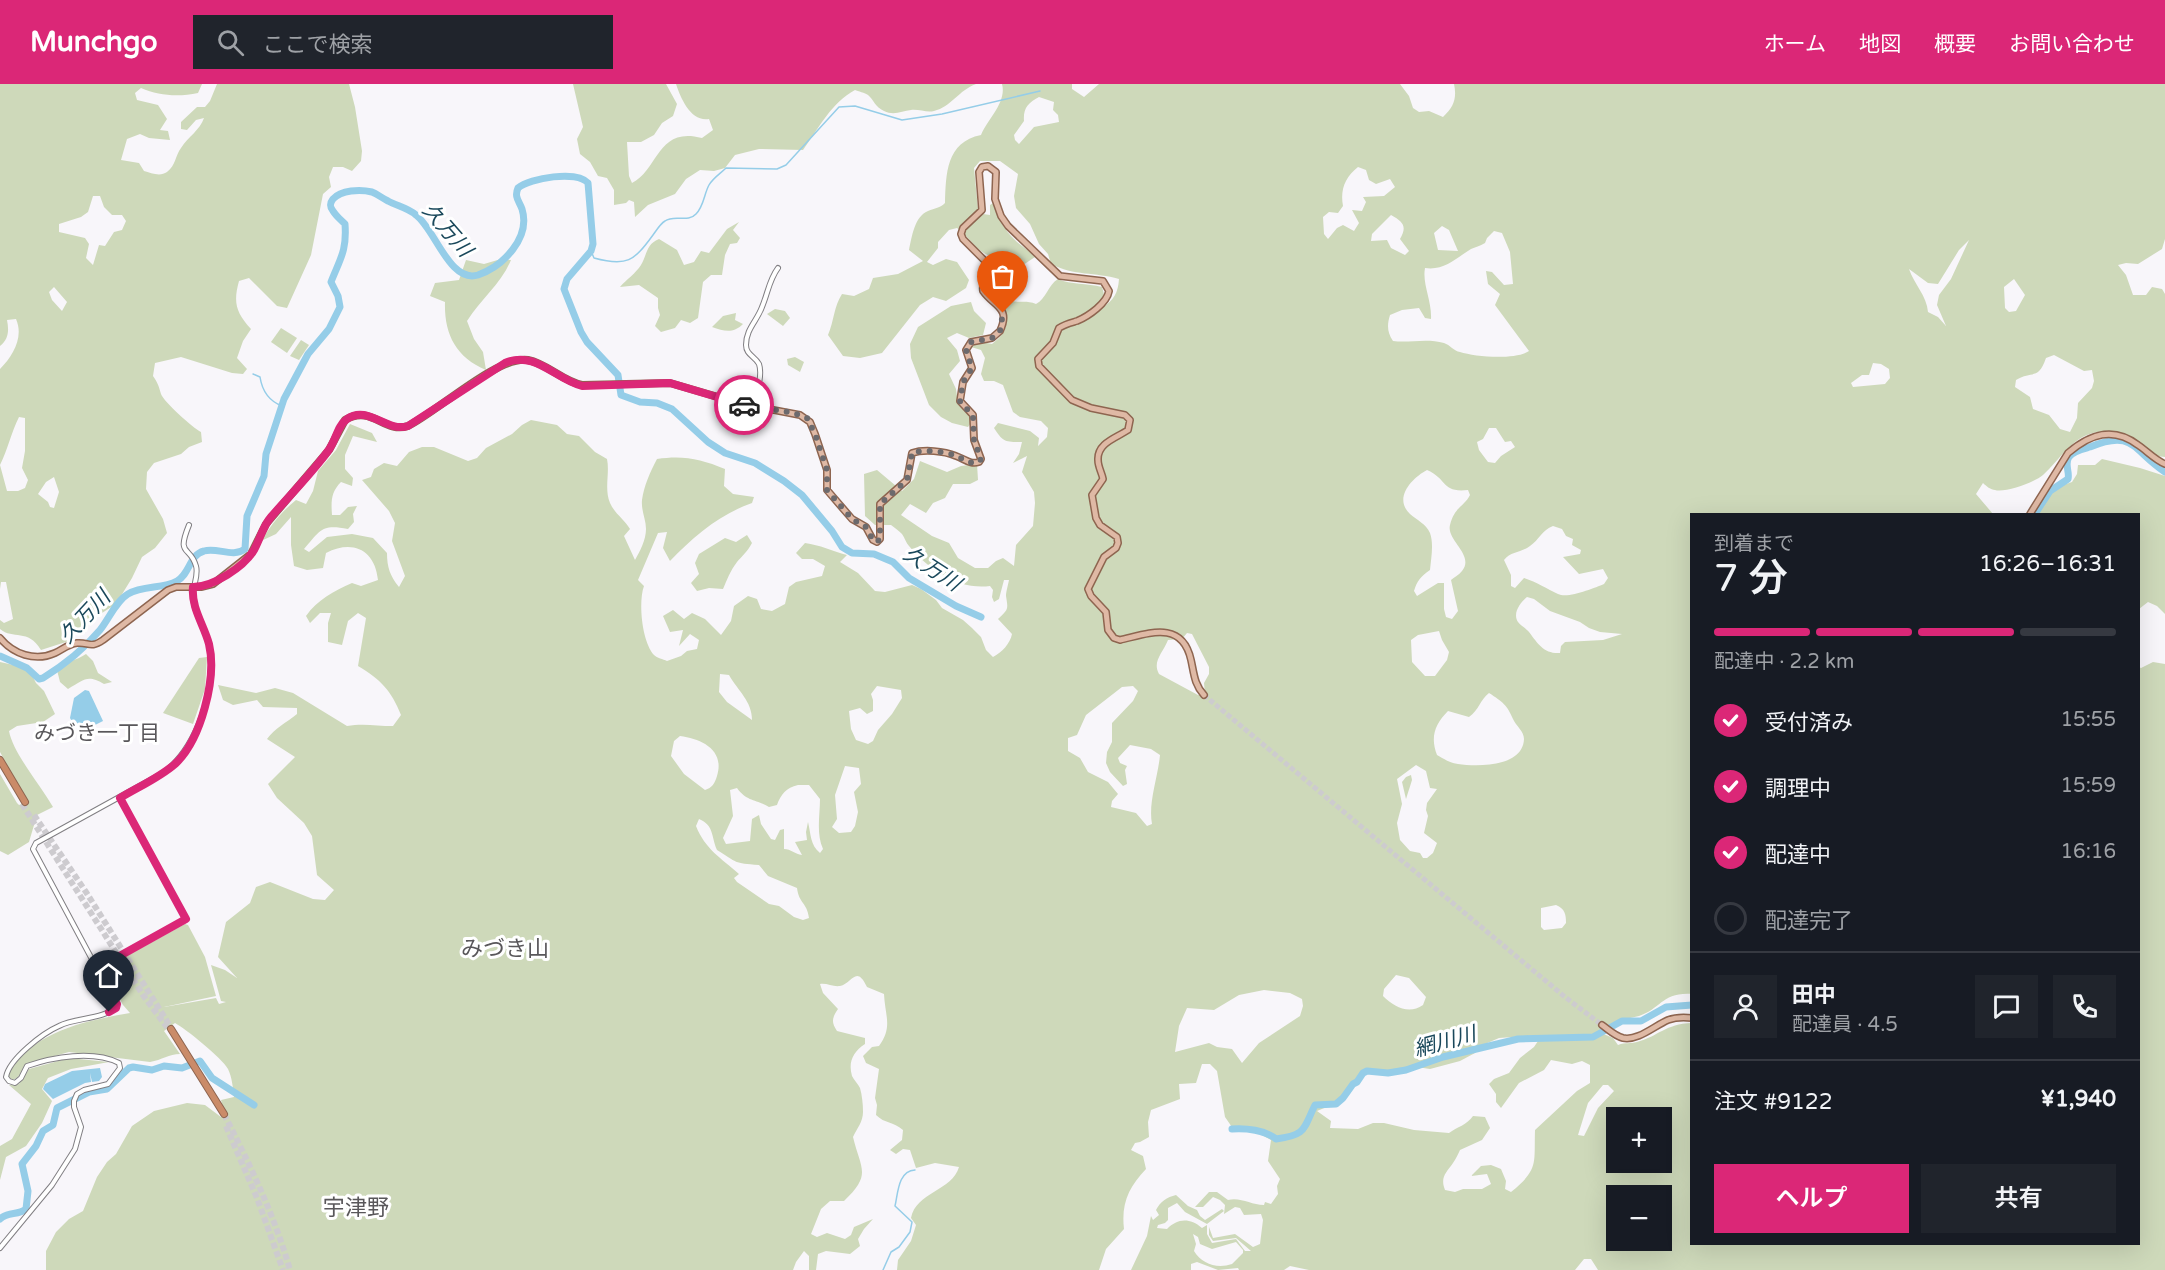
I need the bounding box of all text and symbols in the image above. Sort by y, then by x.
search box [193,15,613,69]
text: Munchgo [30,25,157,59]
icon: search [214,26,247,59]
text: ここで検索 [262,32,372,58]
text: ホーム [1764,32,1826,57]
text: 地図 [1859,32,1901,57]
text: 概要 [1934,32,1976,57]
text: お問い合わせ [2009,32,2135,57]
water label: 久万川 [417,198,478,263]
pin [977,251,1028,313]
icon: bag [986,260,1019,293]
courier [714,375,774,435]
icon: car [728,389,761,422]
text: 到着まで [1714,532,1794,556]
water label: 久万川 [899,541,967,598]
text: 16:26–16:31 [1979,551,2116,577]
text: 7 分 [1714,555,1788,602]
water label: 久万川 [54,584,117,649]
text: 配達中 · 2.2 km [1714,650,1854,674]
icon: check [1714,704,1747,737]
text: 15:55 [2061,708,2116,732]
text: 受付済み [1765,710,1853,736]
district label: みづき一丁目 [34,721,160,746]
icon: check [1714,770,1747,803]
text: 15:59 [2061,774,2116,798]
text: 調理中 [1765,776,1831,802]
icon: check [1714,836,1747,869]
text: 16:16 [2061,840,2116,864]
text: 配達中 [1765,842,1831,868]
text: 配達完了 [1765,908,1853,934]
district label: みづき山 [461,936,549,962]
pin [83,950,134,1012]
icon: home [92,959,125,992]
button: person [1714,975,1777,1038]
button: chat [1975,975,2038,1038]
button: phone [2053,975,2116,1038]
text: 田中 [1792,982,1836,1008]
text: 配達員 · 4.5 [1792,1013,1898,1037]
water label: 網川川 [1411,1021,1481,1062]
text: ¥1,940 [2041,1086,2116,1112]
text: 注文 #9122 [1714,1089,1832,1115]
map controls [1606,1107,1672,1251]
button: + [1606,1107,1672,1173]
button: ヘルプ [1714,1164,1909,1233]
button: 共有 [1921,1164,2116,1233]
button: − [1606,1185,1672,1251]
district label: 宇津野 [323,1195,389,1221]

